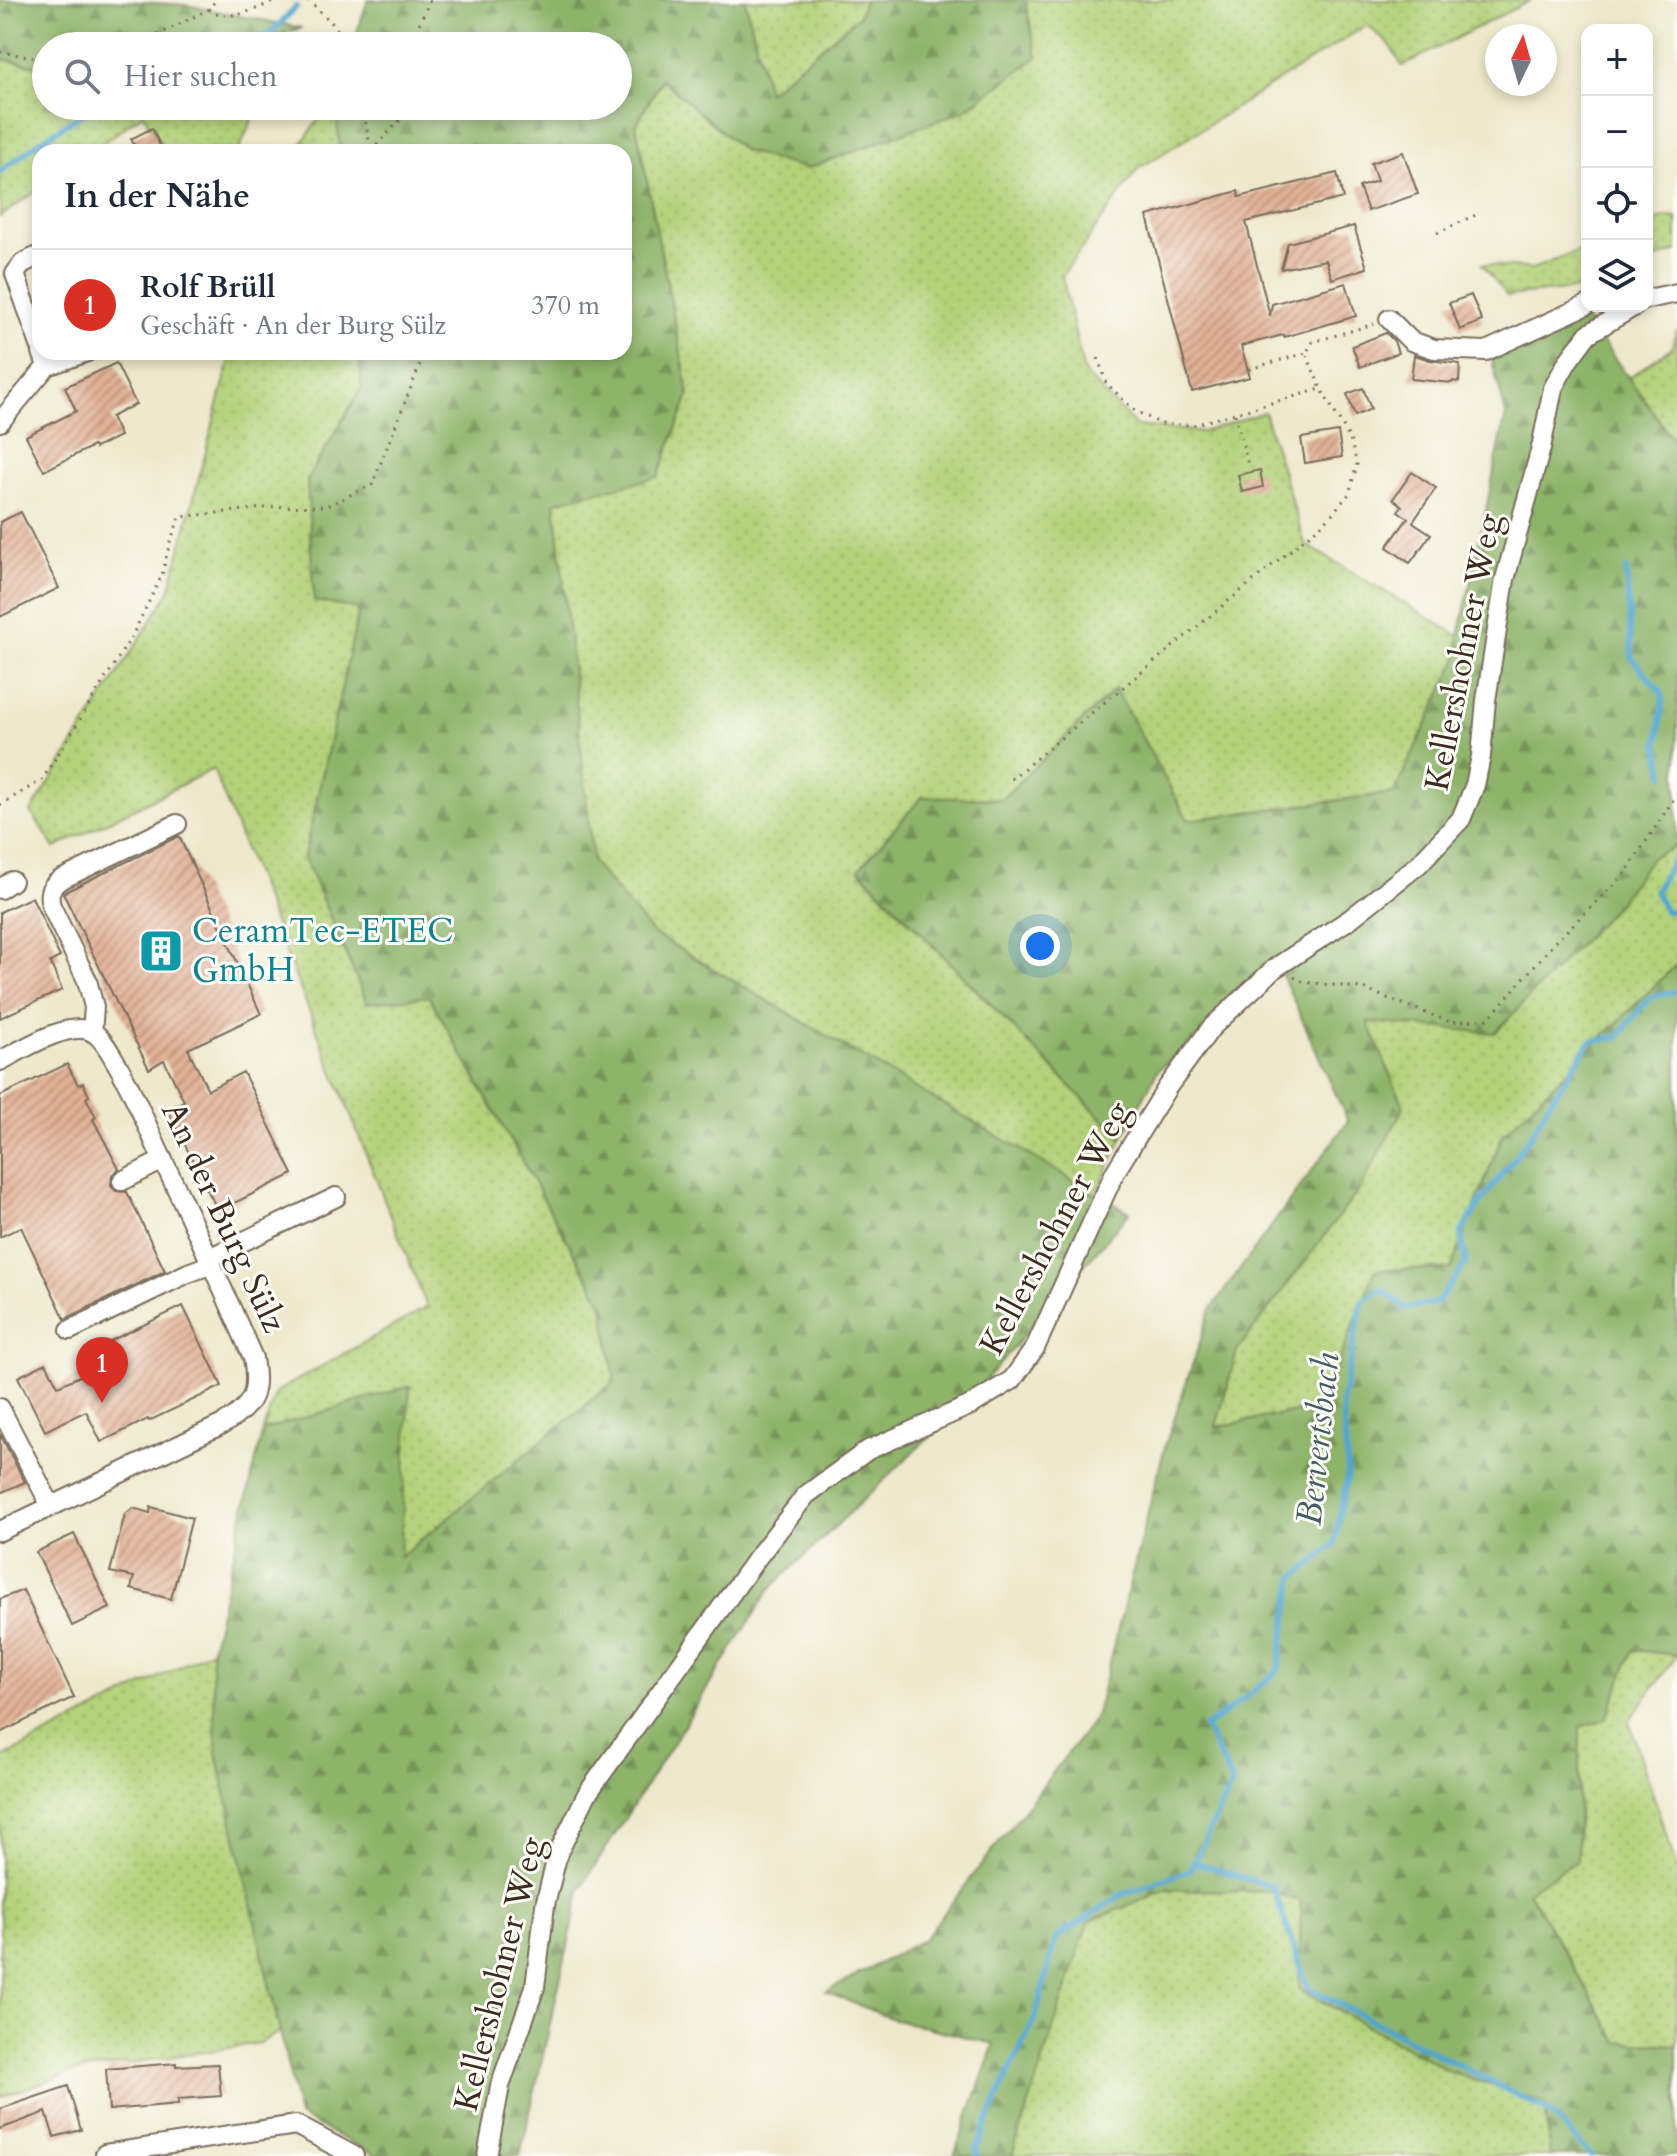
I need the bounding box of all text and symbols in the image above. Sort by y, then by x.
north arrow [1485,24,1557,96]
map controls [1581,24,1653,312]
button: + [1581,24,1653,96]
search box [32,32,632,120]
icon: search [60,54,104,98]
text: Hier suchen [124,56,277,97]
button: − [1581,96,1653,168]
button: locate [1581,168,1653,240]
text: In der Nähe [64,173,250,219]
button: layers [1581,240,1653,312]
text: Rolf Brüll [140,267,276,308]
text: 1 [83,288,97,323]
text: 370 m [531,288,600,323]
text: Geschäft · An der Burg Sülz [140,308,446,343]
street label: Kellershohner Weg [1414,510,1512,794]
place label: CeramTec-ETEC GmbH [192,908,453,993]
your location [1020,926,1060,966]
building icon: CeramTec-ETEC GmbH [137,927,185,975]
street label: Kellershohner Weg [969,1093,1141,1363]
street label: An der Burg Sülz [150,1094,298,1340]
pin: 1 [76,1337,128,1403]
water label: Bervertsbach [1285,1350,1351,1528]
street label: Kellershohner Weg [443,1832,555,2116]

